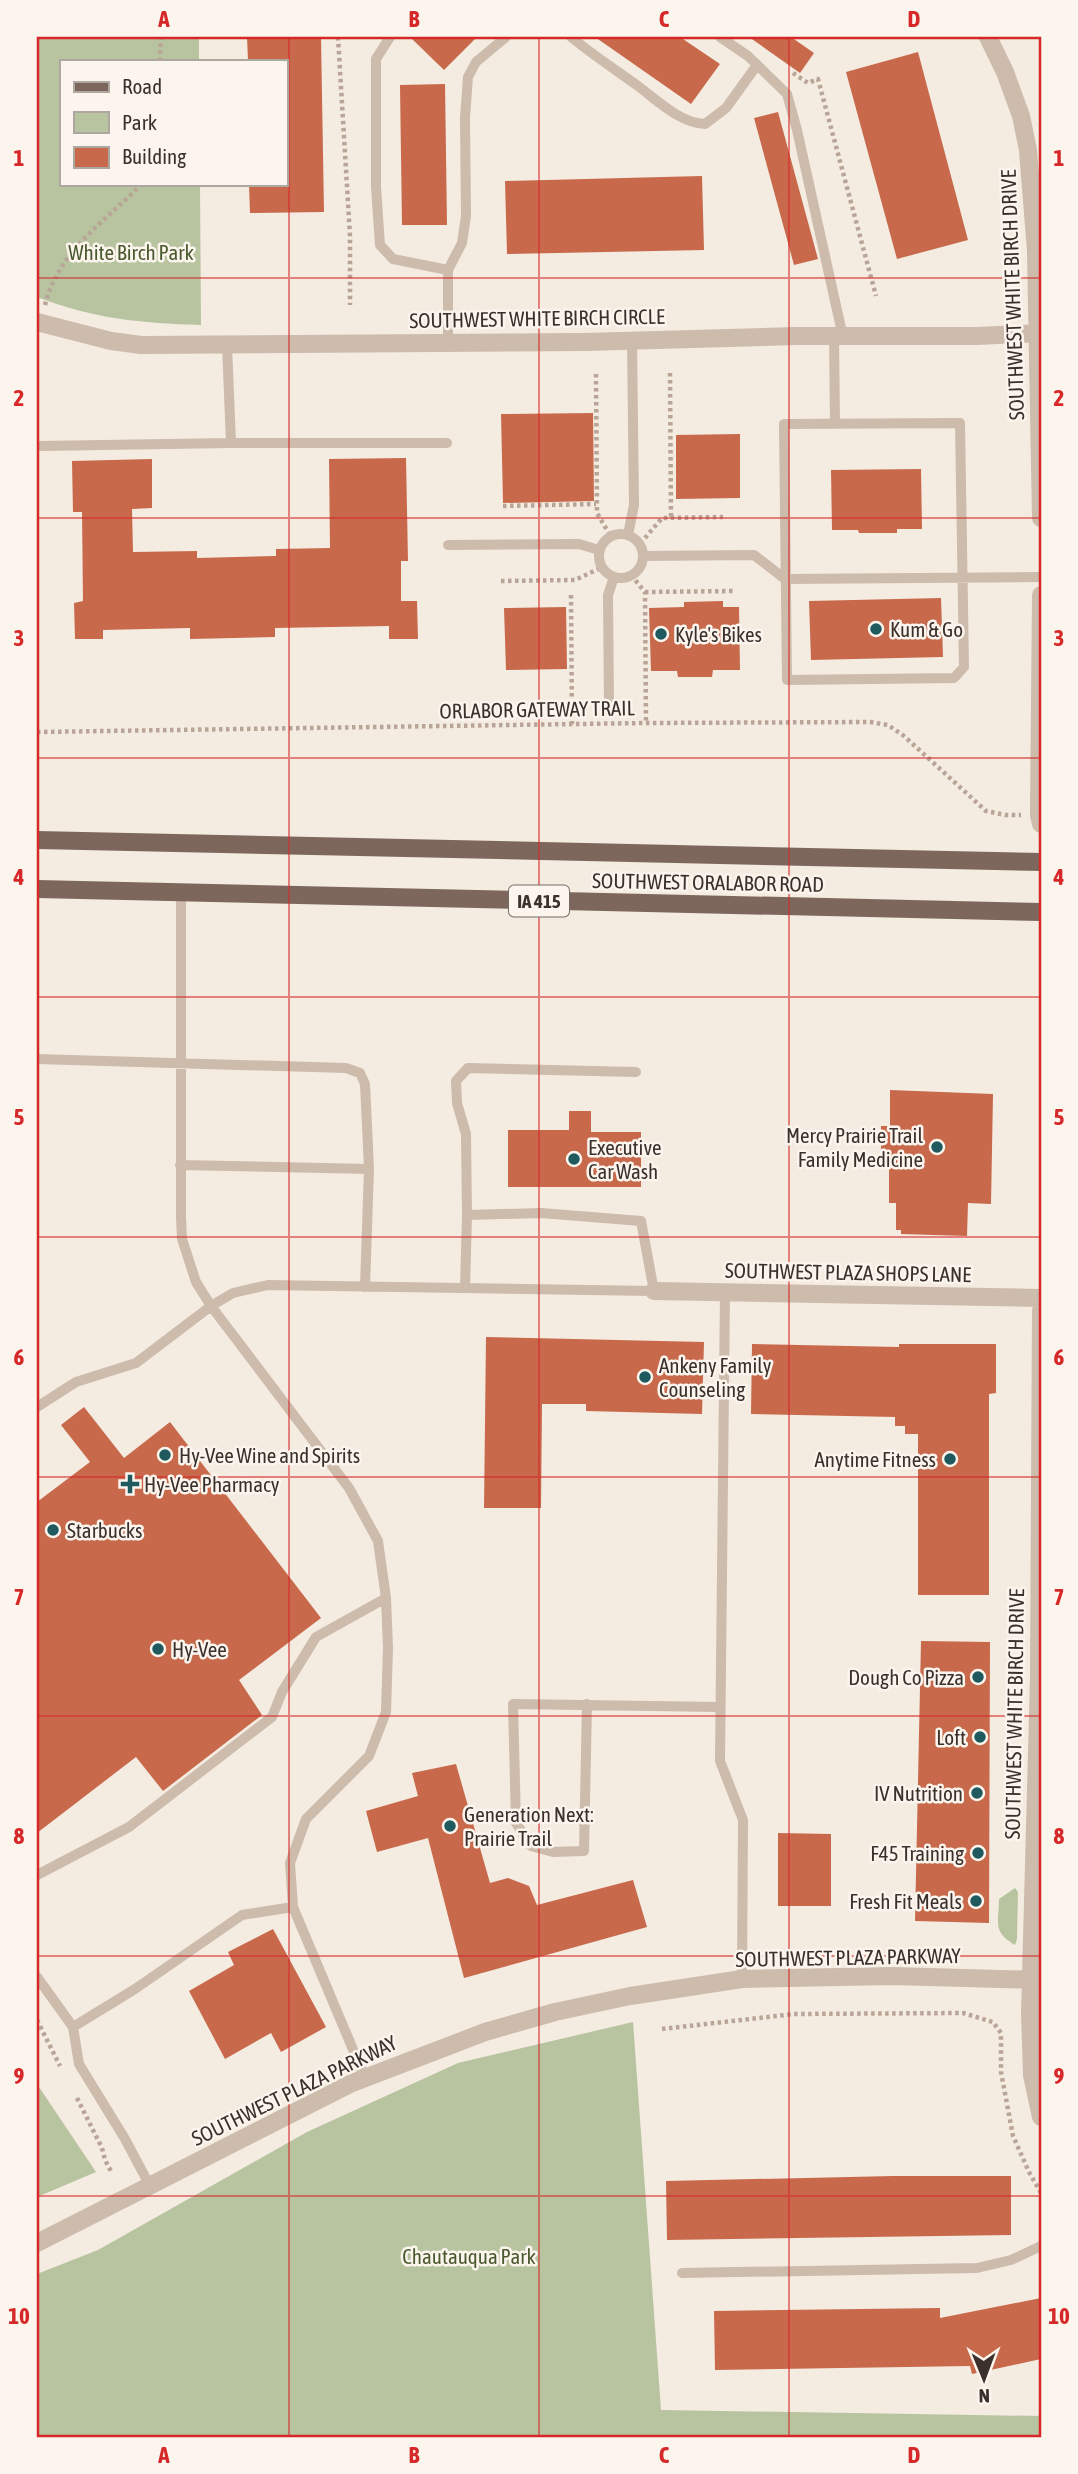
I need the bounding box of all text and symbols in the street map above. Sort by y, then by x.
text: A [157,6,170,32]
text: B [409,6,420,32]
text: C [659,6,670,32]
text: D [908,6,921,32]
legend [60,60,287,186]
text: Road [122,74,162,98]
text: Park [122,110,157,134]
text: Building [122,144,186,168]
text: 1 [14,145,25,171]
text: 1 [1054,145,1065,171]
street label: SOUTHWEST WHITE BIRCH DRIVE [996,169,1028,421]
park label: White Birch Park [68,240,194,264]
street label: SOUTHWEST WHITE BIRCH CIRCLE [409,304,665,332]
text: 2 [14,385,24,411]
text: 2 [1054,385,1064,411]
place label: Kum & Go [890,617,963,641]
marker: Kum & Go [868,621,884,637]
place label: Kyle's Bikes [675,622,762,646]
text: 3 [14,625,24,651]
text: 3 [1054,625,1064,651]
marker: Kyle's Bikes [653,626,669,642]
street label: ORLABOR GATEWAY TRAIL [439,695,635,723]
text: 4 [13,864,25,890]
text: 4 [1053,864,1065,890]
street label: SOUTHWEST ORALABOR ROAD [592,868,824,896]
road number: IA 415 [509,886,569,917]
text: 5 [14,1104,25,1130]
text: 5 [1054,1104,1065,1130]
place label: Mercy Prairie Trail Family Medicine [786,1123,923,1171]
place label: Executive Car Wash [588,1135,661,1183]
marker: Mercy Prairie Trail Family Medicine [929,1139,945,1155]
marker: Executive Car Wash [566,1151,582,1167]
street label: SOUTHWEST PLAZA SHOPS LANE [725,1258,971,1286]
text: 6 [14,1344,25,1370]
text: 6 [1054,1344,1065,1370]
place label: Ankeny Family Counseling [659,1353,772,1401]
marker: Ankeny Family Counseling [637,1369,653,1385]
place label: Hy-Vee Wine and Spirits [179,1443,360,1467]
marker: Hy-Vee Wine and Spirits [157,1447,173,1463]
place label: Anytime Fitness [815,1447,936,1471]
marker: Anytime Fitness [942,1451,958,1467]
place label: Hy-Vee Pharmacy [144,1472,280,1496]
marker: Hy-Vee Pharmacy [122,1476,138,1492]
place label: Starbucks [67,1518,142,1542]
marker: Starbucks [45,1522,61,1538]
text: 7 [14,1584,24,1610]
text: 7 [1054,1584,1064,1610]
street label: SOUTHWEST WHITE BIRCH DRIVE [1000,1588,1028,1840]
place label: Hy-Vee [172,1637,227,1661]
marker: Hy-Vee [150,1641,166,1657]
place label: Dough Co Pizza [848,1665,964,1689]
marker: Dough Co Pizza [970,1669,986,1685]
place label: Loft [936,1725,966,1749]
marker: Loft [972,1729,988,1745]
place label: IV Nutrition [874,1781,963,1805]
marker: IV Nutrition [969,1785,985,1801]
place label: Generation Next: Prairie Trail [464,1802,594,1850]
marker: Generation Next: Prairie Trail [442,1818,458,1834]
text: 8 [14,1823,25,1849]
text: 8 [1054,1823,1065,1849]
place label: F45 Training [870,1841,964,1865]
marker: F45 Training [970,1845,986,1861]
place label: Fresh Fit Meals [849,1889,962,1913]
marker: Fresh Fit Meals [968,1893,984,1909]
street label: SOUTHWEST PLAZA PARKWAY [735,1943,961,1971]
street label: SOUTHWEST PLAZA PARKWAY [188,2030,401,2150]
text: 9 [14,2063,25,2089]
text: 9 [1054,2063,1065,2089]
park label: Chautauqua Park [402,2244,536,2268]
text: 10 [8,2303,30,2329]
text: 10 [1048,2303,1070,2329]
north arrow [948,2344,1018,2414]
text: N [978,2385,990,2407]
text: A [157,2442,170,2468]
text: B [409,2442,420,2468]
text: C [659,2442,670,2468]
text: D [908,2442,921,2468]

